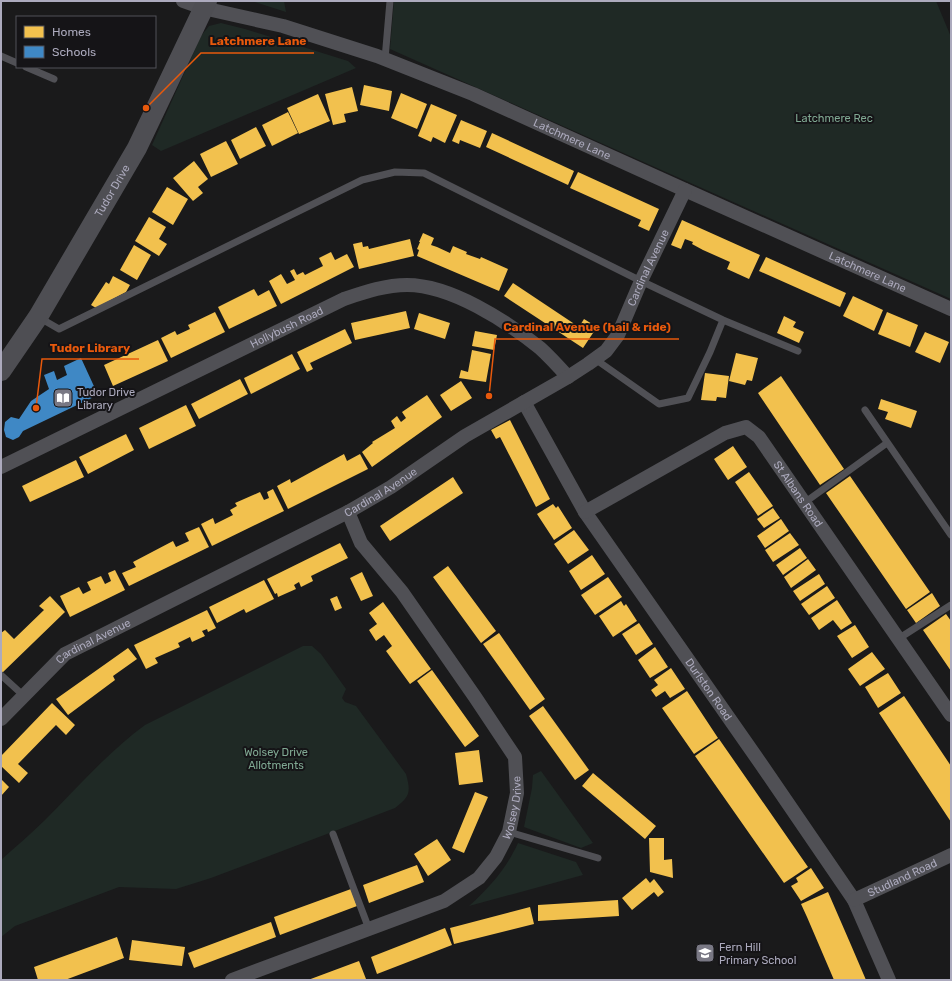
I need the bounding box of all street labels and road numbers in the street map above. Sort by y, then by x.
street label: Latchmere Lane [531,116,613,162]
street label: Tudor Drive [92,162,133,219]
street label: Cardinal Avenue [625,227,672,308]
street label: Latchmere Lane [827,249,908,295]
street label: Hollybush Road [248,304,326,351]
street label: St Albans Road [770,459,825,530]
street label: Cardinal Avenue [342,465,420,520]
street label: Cardinal Avenue [53,616,133,667]
street label: Durlston Road [682,656,735,723]
street label: Wolsey Drive [500,776,524,842]
street label: Studland Road [865,856,939,900]

